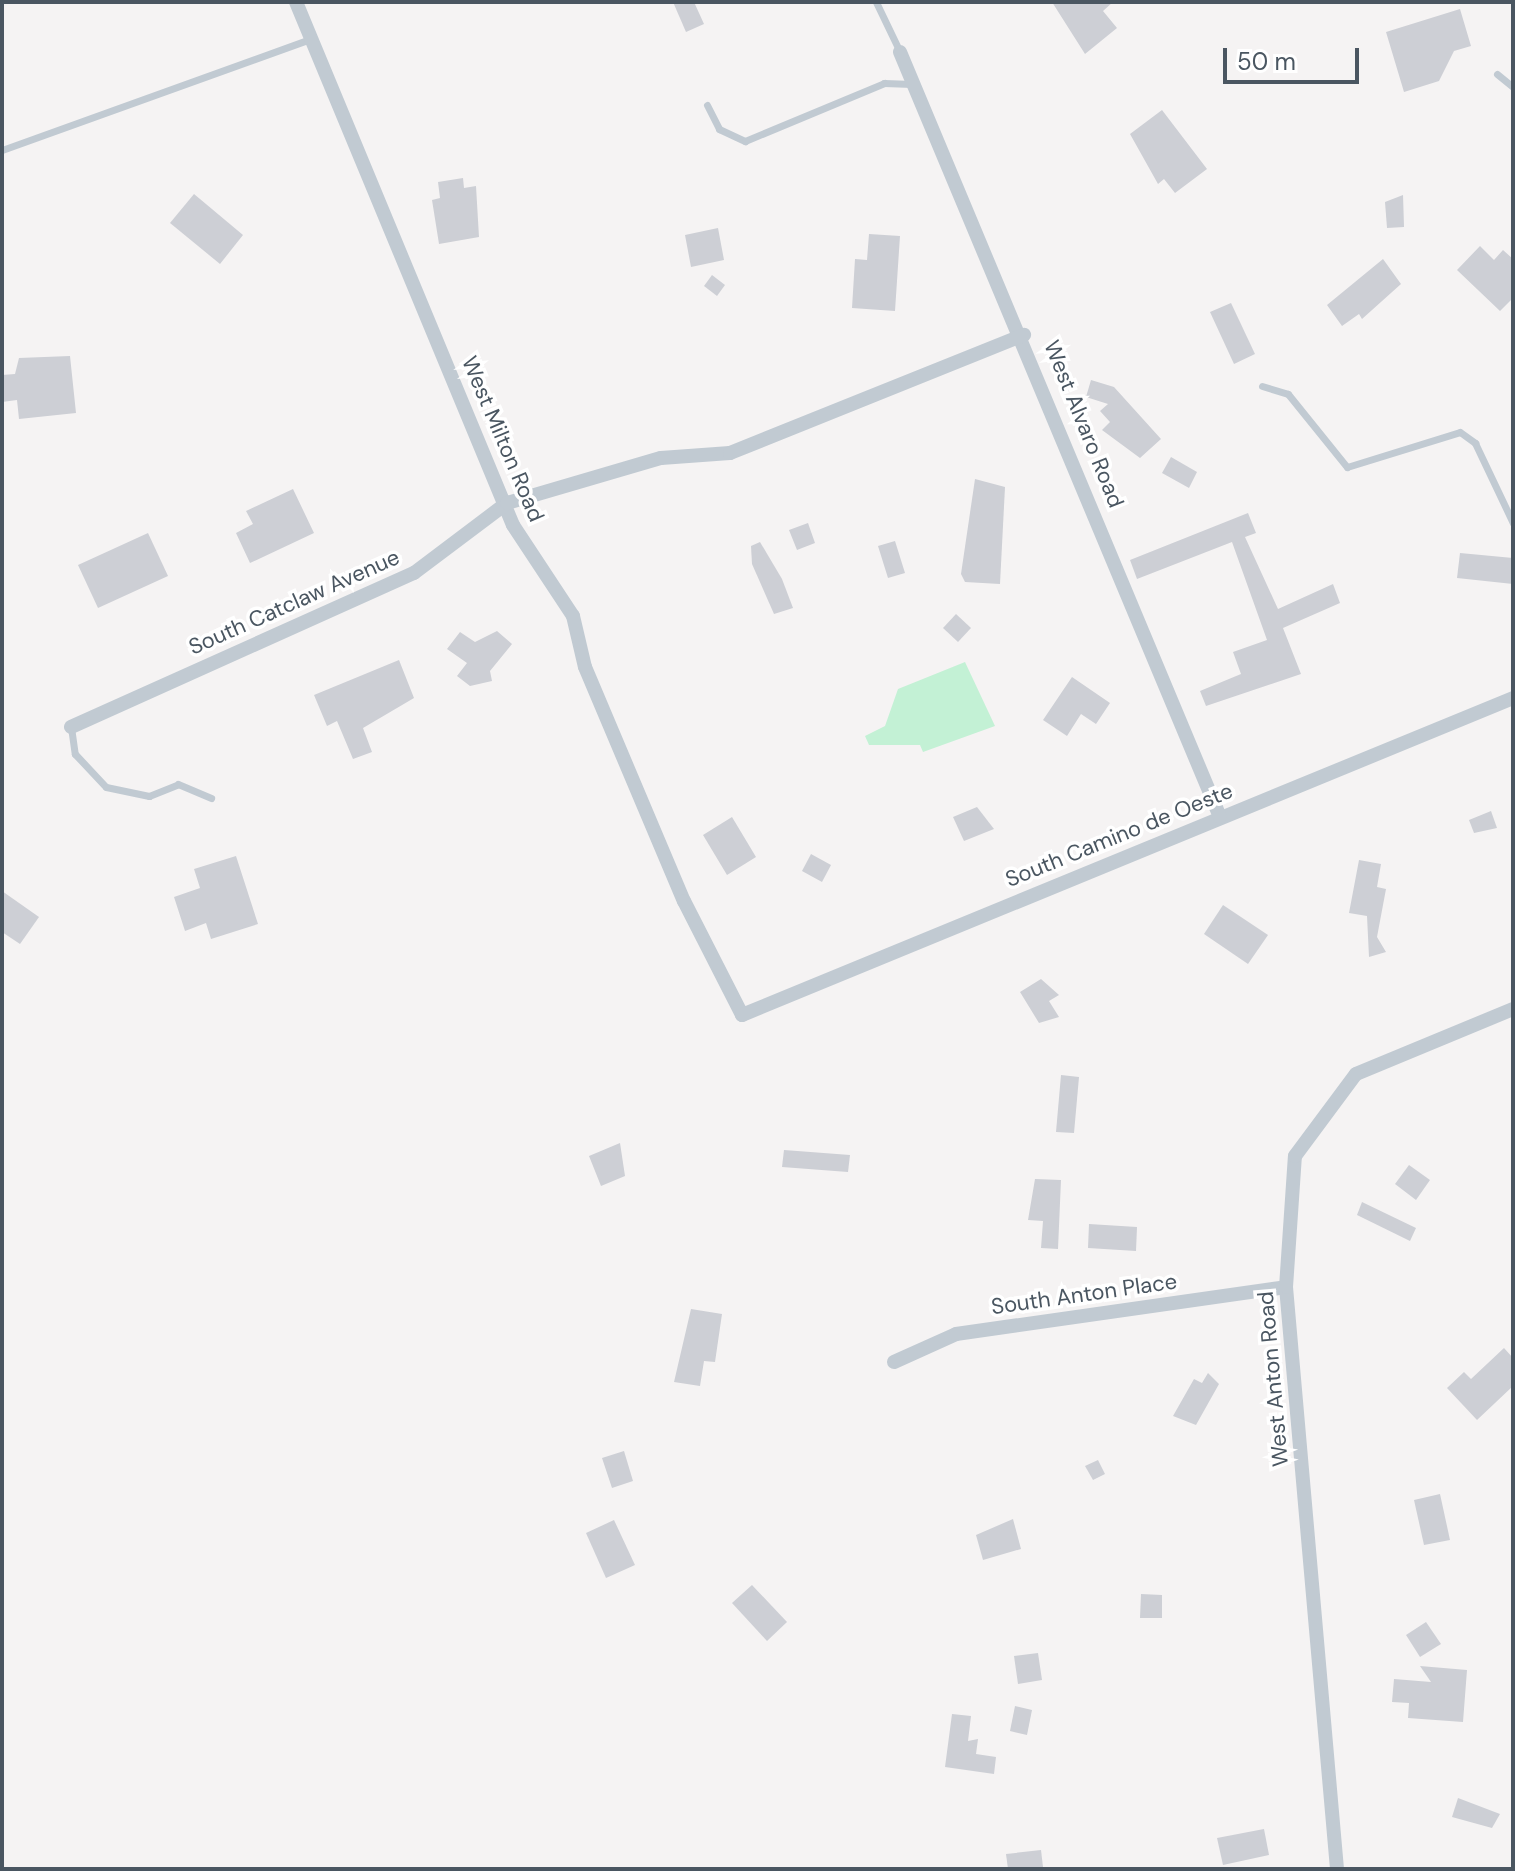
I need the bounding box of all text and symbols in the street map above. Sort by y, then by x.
scale bar [1227,32,1363,82]
text: 50 m [1237,46,1296,77]
street label: West Alvaro Road [1038,337,1130,511]
street label: West Milton Road [456,352,550,526]
street label: South Catclaw Avenue [185,544,403,660]
street label: South Camino de Oeste [1002,777,1236,893]
street label: South Anton Place [989,1268,1179,1320]
street label: West Anton Road [1252,1290,1294,1468]

